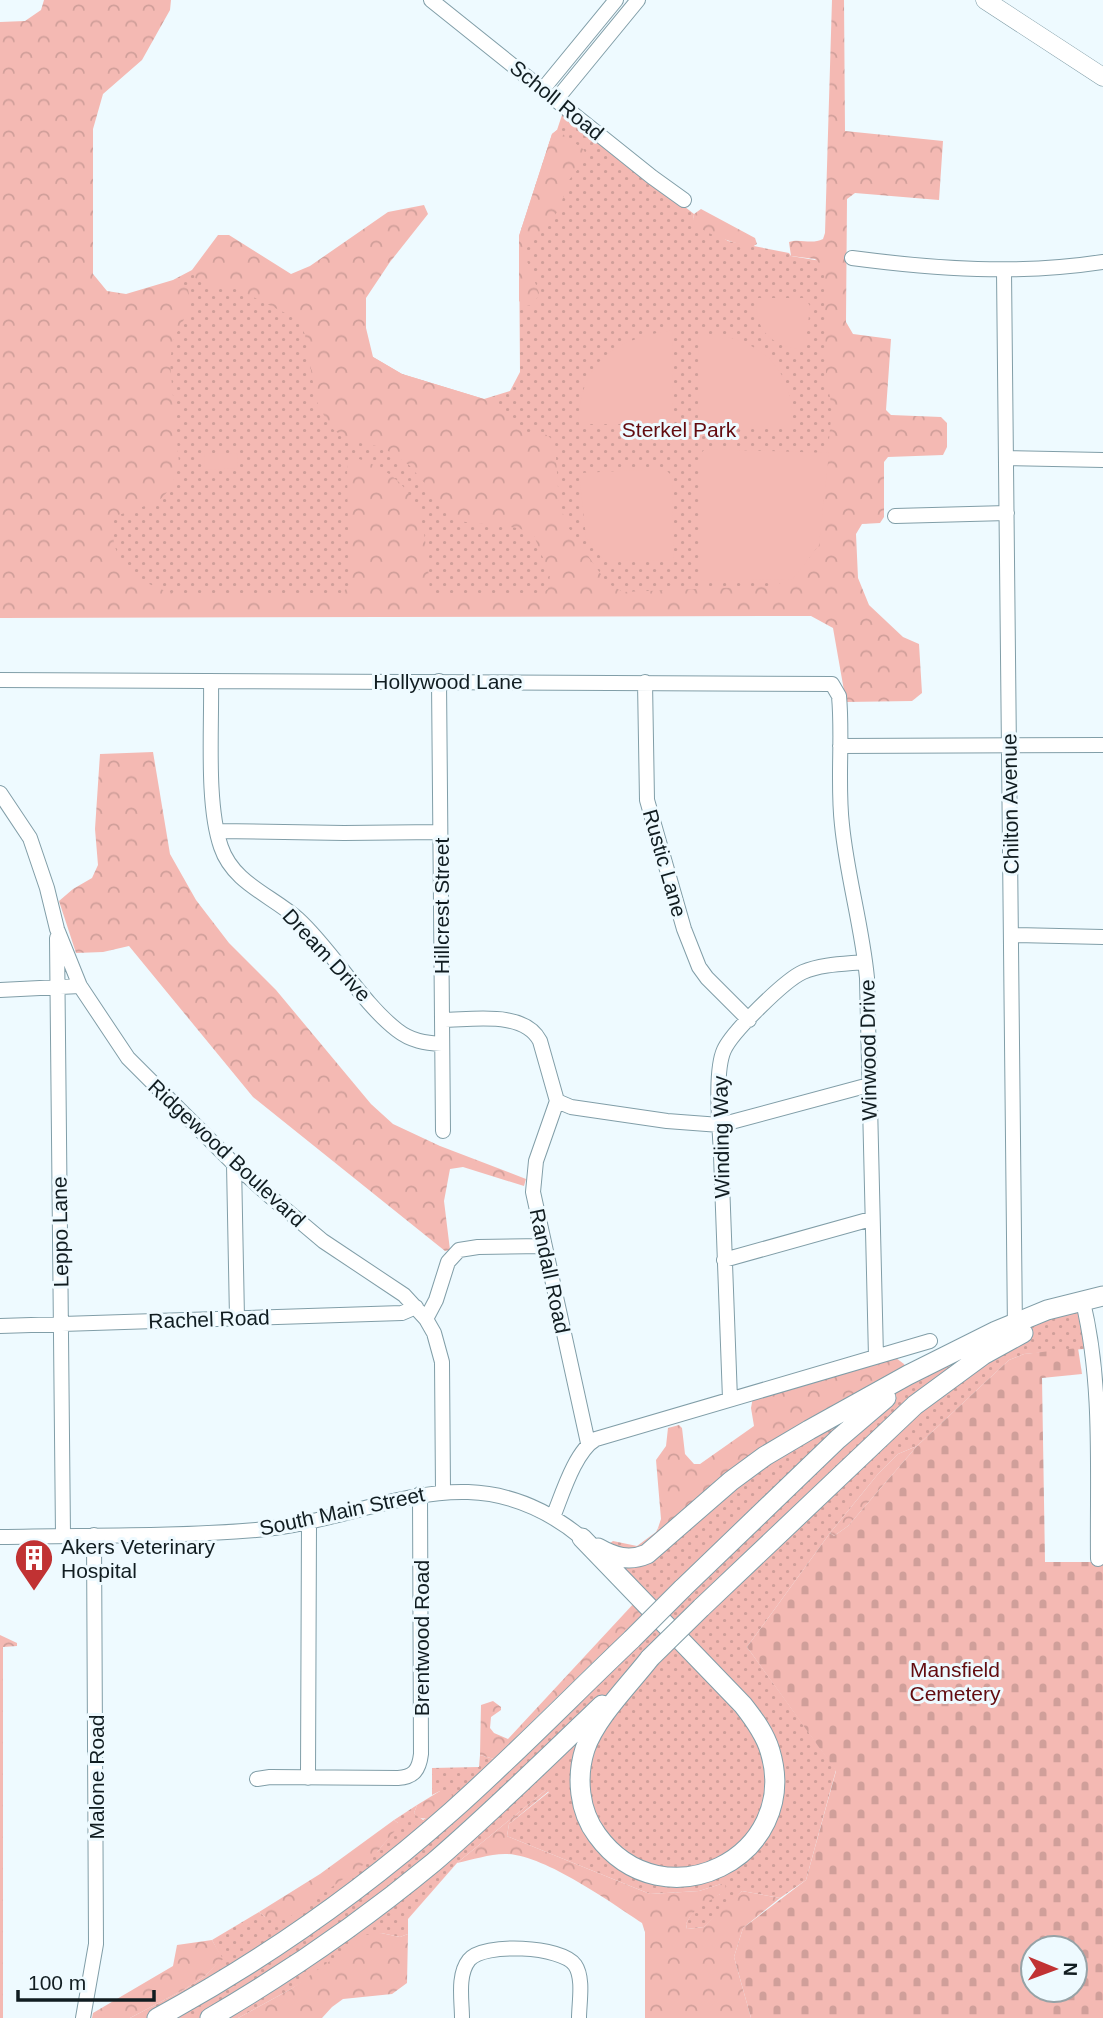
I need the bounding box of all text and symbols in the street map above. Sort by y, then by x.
street label: Scholl Road [506,55,608,145]
park label: Sterkel Park [622,418,737,441]
street label: Hollywood Lane [373,670,523,693]
street label: Chilton Avenue [997,733,1023,875]
street label: Rustic Lane [639,807,691,919]
street label: Hillcrest Street [430,838,453,974]
street label: Dream Drive [278,904,376,1006]
street label: Winwood Drive [855,979,881,1121]
street label: Ridgewood Boulevard [144,1075,310,1231]
street label: Winding Way [708,1075,734,1199]
street label: Leppo Lane [48,1176,72,1288]
street label: Randall Road [526,1206,574,1336]
street label: Rachel Road [148,1305,270,1333]
street label: South Main Street [257,1482,427,1540]
place label: Akers Veterinary Hospital [61,1535,216,1582]
building icon: Akers Veterinary Hospital [13,1537,55,1592]
street label: Brentwood Road [410,1560,433,1716]
park label: Mansfield Cemetery [909,1658,1001,1705]
street label: Malone Road [85,1715,108,1839]
north arrow [1019,1934,1089,2004]
scale bar [18,1958,154,2002]
text: N [1060,1962,1081,1976]
text: 100 m [28,1971,86,1994]

